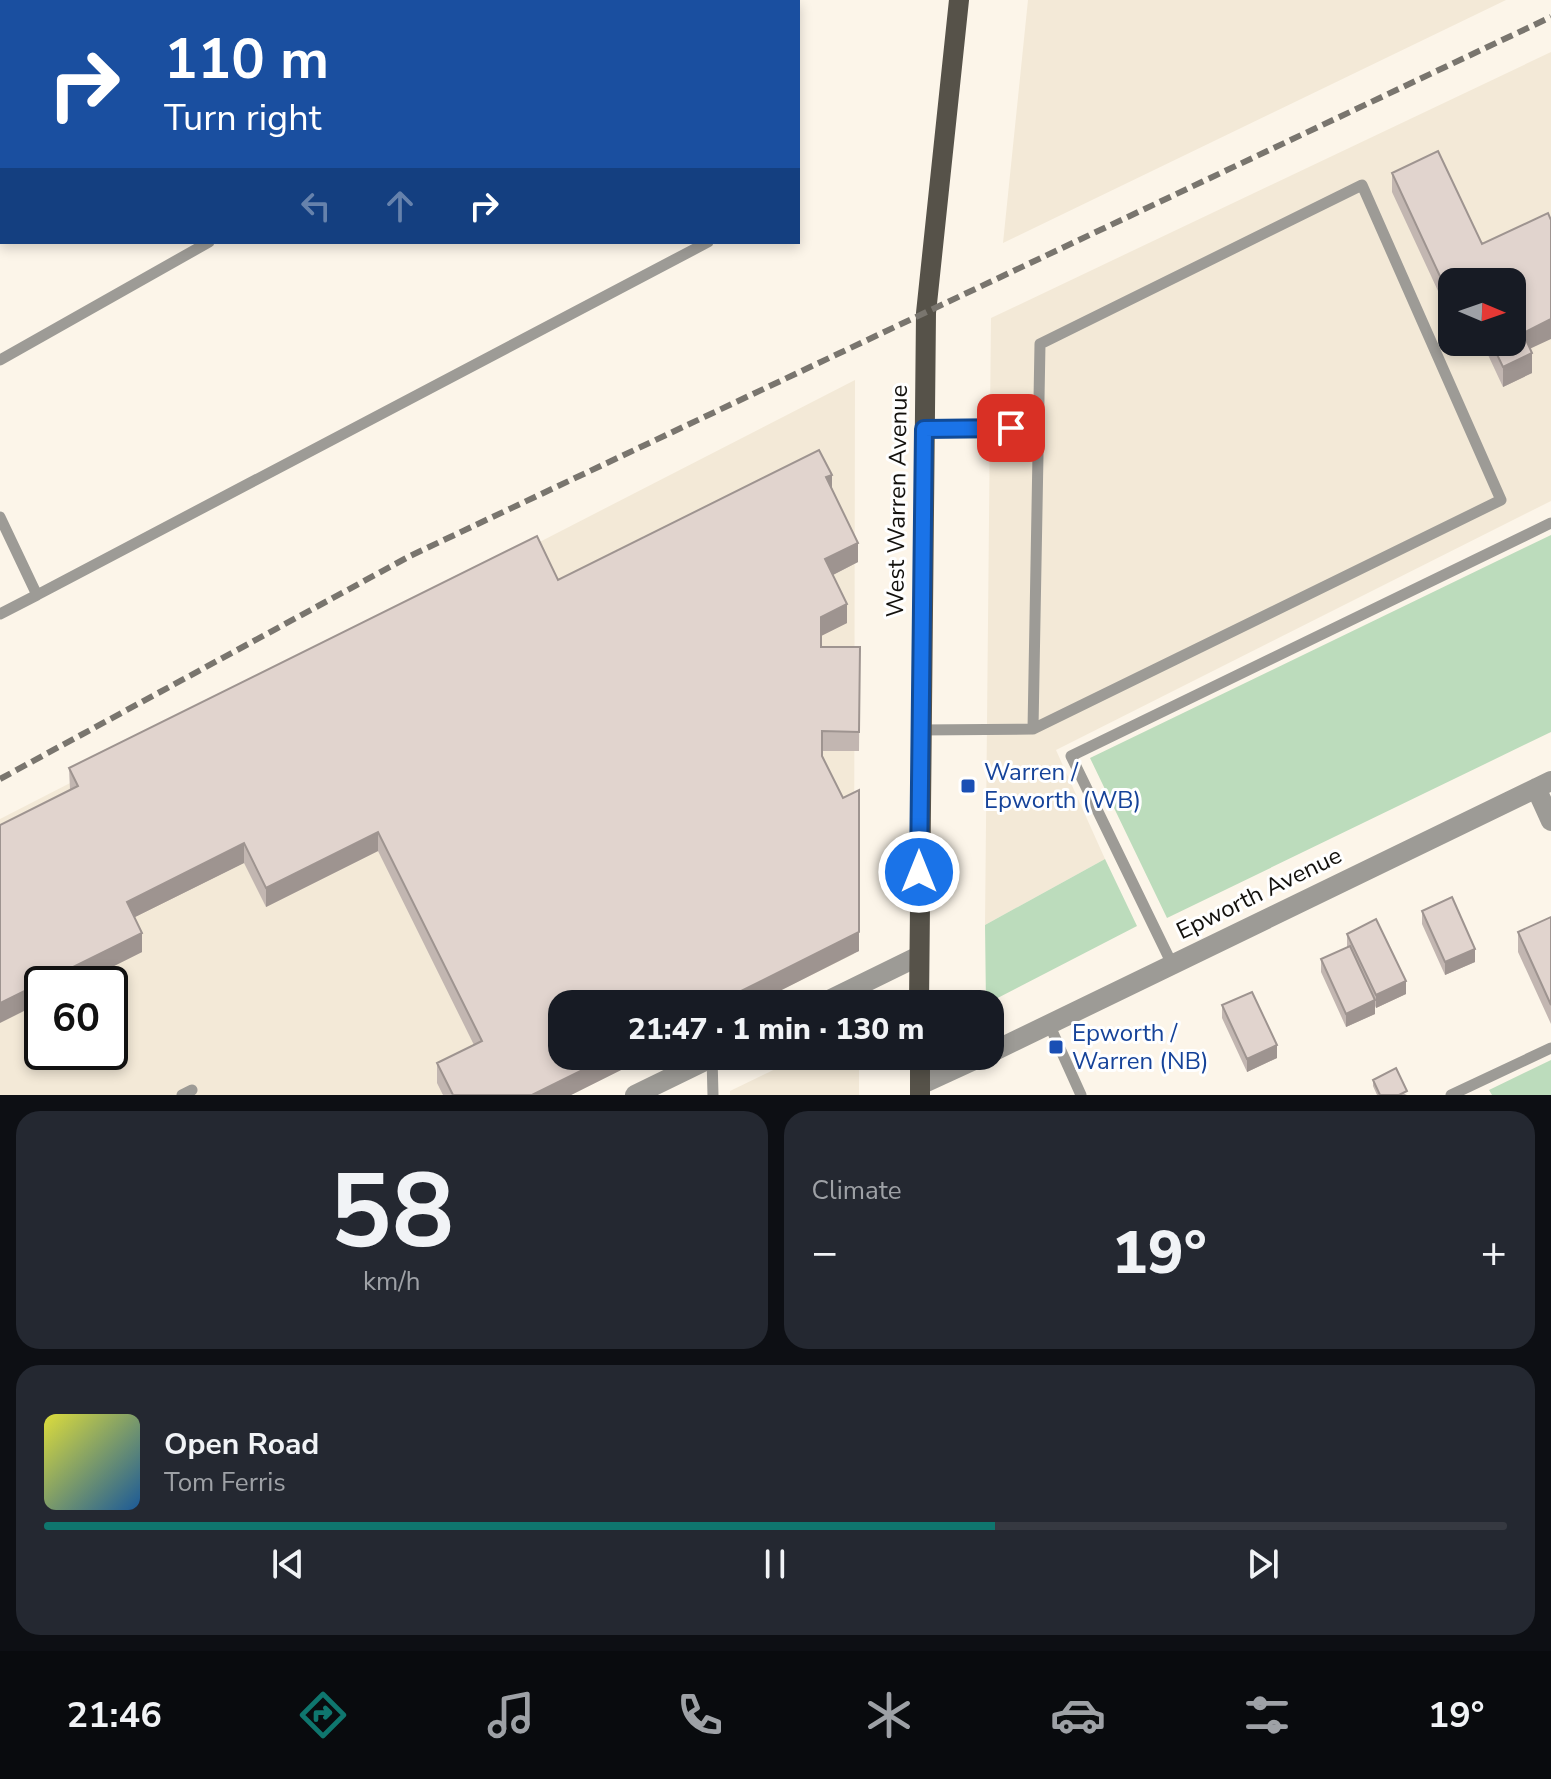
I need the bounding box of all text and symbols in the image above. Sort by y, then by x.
text: 110 m [164,21,329,98]
icon: right [32,32,136,136]
text: Turn right [164,94,321,143]
icon: left [294,184,338,228]
icon: ahead [378,184,422,228]
icon: right [462,184,506,228]
north arrow [1438,268,1526,356]
map controls [1438,268,1526,356]
street label: West Warren Avenue [879,384,915,618]
pin [977,394,1045,462]
icon: arrive [989,406,1033,450]
place label: Warren / Epworth (WB) [984,756,1141,816]
marker: Warren / Epworth (WB) [959,777,977,795]
position arrow [877,830,961,914]
street label: Epworth Avenue [1171,839,1347,947]
speed limit sign: 60 [24,966,128,1070]
text: 21:47 · 1 min · 130 m [628,1009,924,1050]
place label: Epworth / Warren (NB) [1072,1017,1209,1077]
marker: Epworth / Warren (NB) [1047,1038,1065,1056]
text: 58 [329,1141,454,1283]
text: Climate [812,1173,902,1208]
text: 19° [1112,1212,1207,1294]
text: − [812,1223,838,1283]
text: + [1481,1223,1507,1283]
text: km/h [363,1264,420,1299]
text: Open Road [164,1424,319,1465]
text: Tom Ferris [164,1465,286,1500]
icon: previous [266,1542,310,1586]
icon: pause [753,1542,797,1586]
icon: next [1241,1542,1285,1586]
icon: directions [295,1687,351,1743]
icon: music [483,1687,539,1743]
icon: phone [672,1687,728,1743]
icon: climate [861,1687,917,1743]
icon: car [1050,1687,1106,1743]
icon: filters [1239,1687,1295,1743]
text: 21:46 [66,1691,162,1740]
text: 19° [1428,1691,1485,1740]

